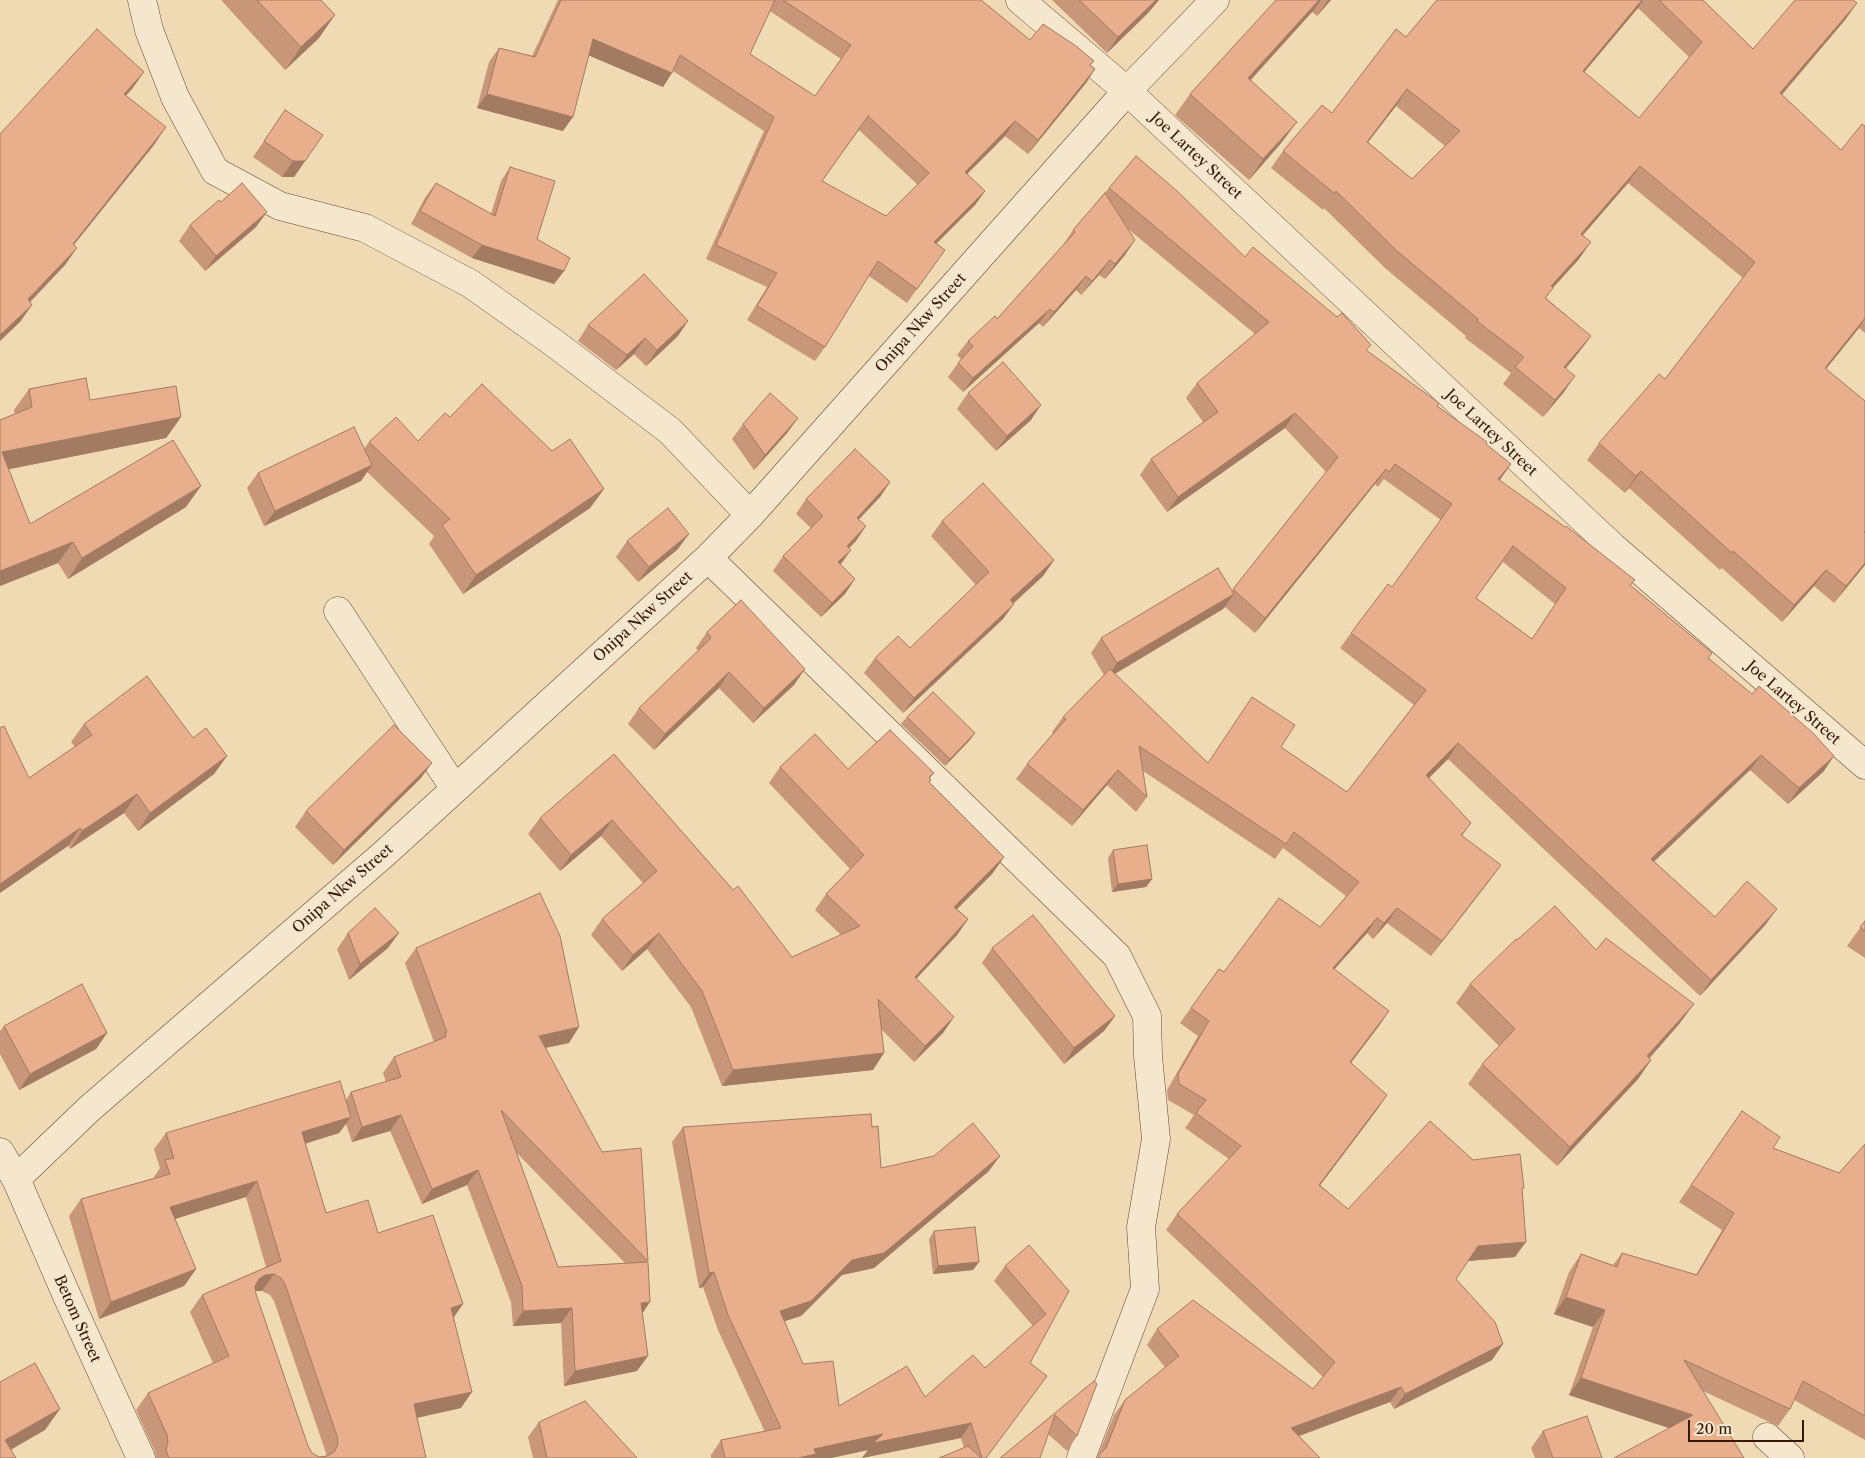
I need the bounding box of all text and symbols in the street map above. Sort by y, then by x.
street label: Joe Lartey Street [1146,109,1246,203]
street label: Onipa Nkw Street [872,270,970,376]
street label: Joe Lartey Street [1441,386,1541,480]
street label: Onipa Nkw Street [590,568,696,666]
street label: Joe Lartey Street [1742,657,1844,749]
street label: Onipa Nkw Street [289,840,397,938]
street label: Betom Street [50,1272,104,1366]
scale bar [1690,1410,1806,1442]
text: 20 m [1696,1419,1732,1438]

